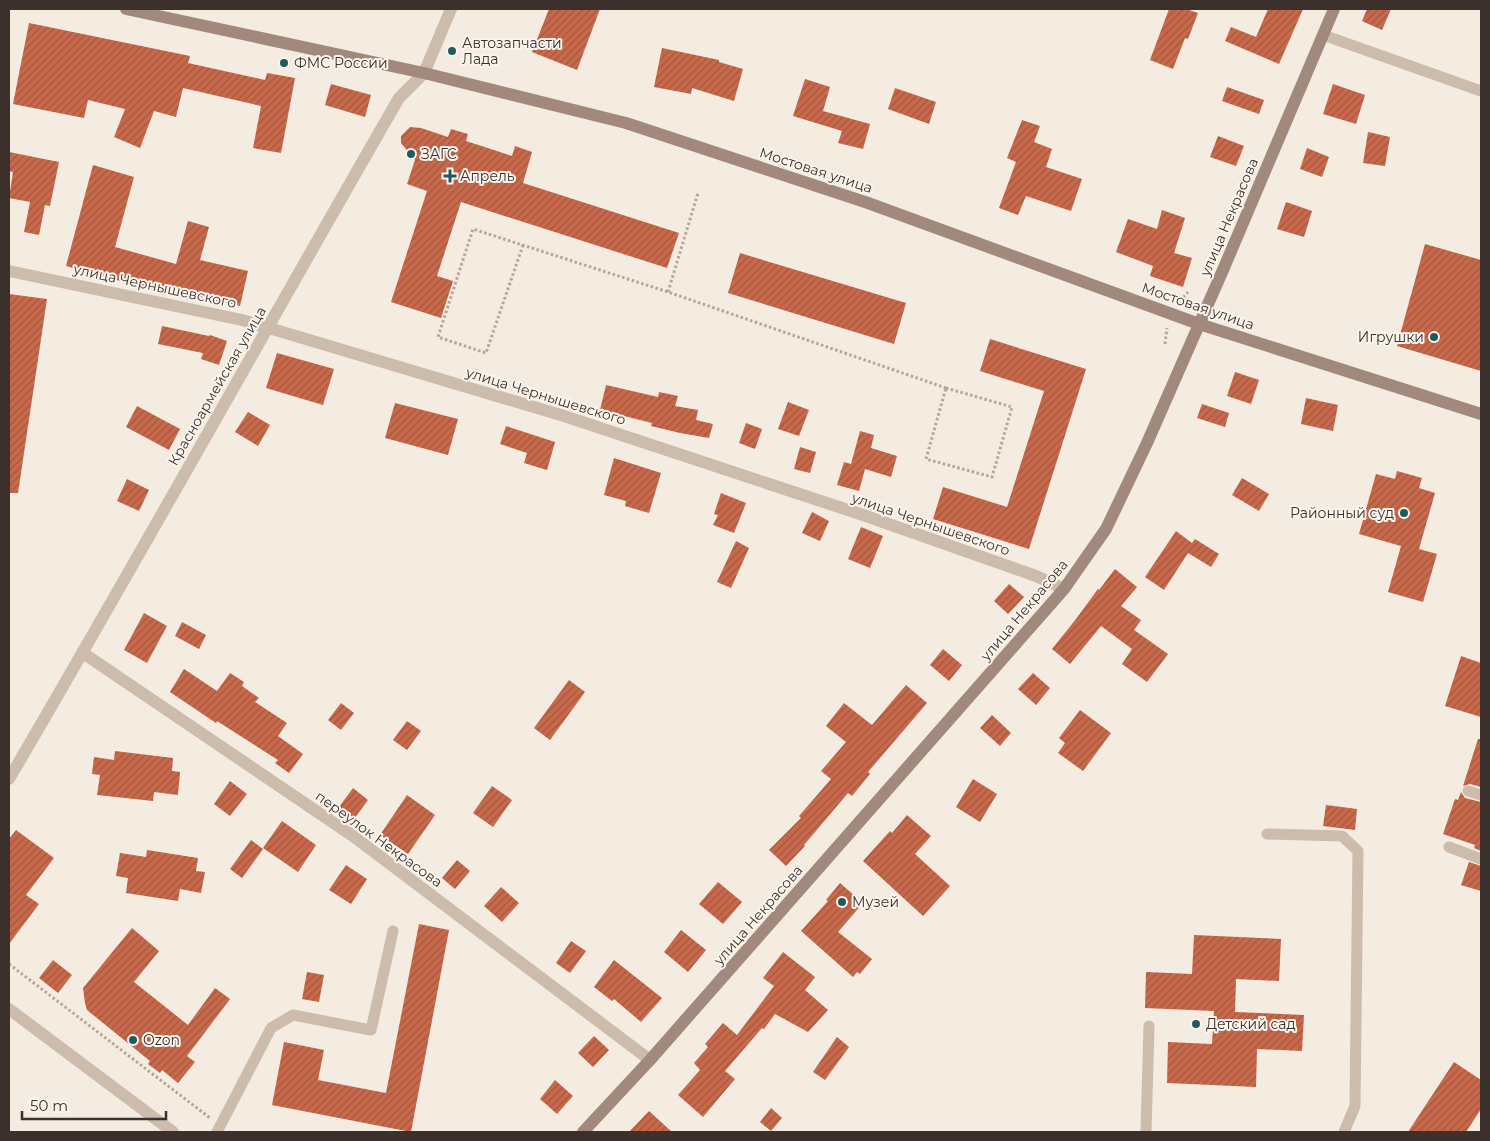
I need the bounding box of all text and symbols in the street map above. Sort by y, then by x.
place label: Автозапчасти Лада [462,34,562,68]
marker: Автозапчасти Лада [446,45,458,57]
place label: ФМС России [294,54,388,72]
marker: ФМС России [278,57,290,69]
street label: Мостовая улица [757,143,875,197]
place label: ЗАГС [421,145,457,163]
marker: ЗАГС [405,148,417,160]
street label: улица Некрасова [1196,155,1262,280]
place label: Апрель [460,167,515,185]
marker: Апрель [444,170,456,182]
street label: улица Чернышевского [71,260,238,312]
street label: Мостовая улица [1139,278,1257,334]
street label: Красноармейская улица [164,303,270,469]
place label: Игрушки [1358,328,1424,346]
marker: Игрушки [1428,331,1440,343]
street label: улица Чернышевского [463,363,628,429]
street label: улица Чернышевского [849,488,1013,560]
place label: Районный суд [1290,504,1394,522]
marker: Районный суд [1398,507,1410,519]
street label: улица Некрасова [976,556,1072,665]
street label: переулок Некрасова [312,787,446,891]
street label: улица Некрасова [709,861,806,969]
place label: Музей [852,893,899,911]
marker: Музей [836,896,848,908]
place label: Детский сад [1206,1015,1296,1033]
marker: Детский сад [1190,1018,1202,1030]
place label: Ozon [143,1031,180,1049]
marker: Ozon [127,1034,139,1046]
scale bar [22,1088,166,1120]
text: 50 m [30,1096,68,1115]

